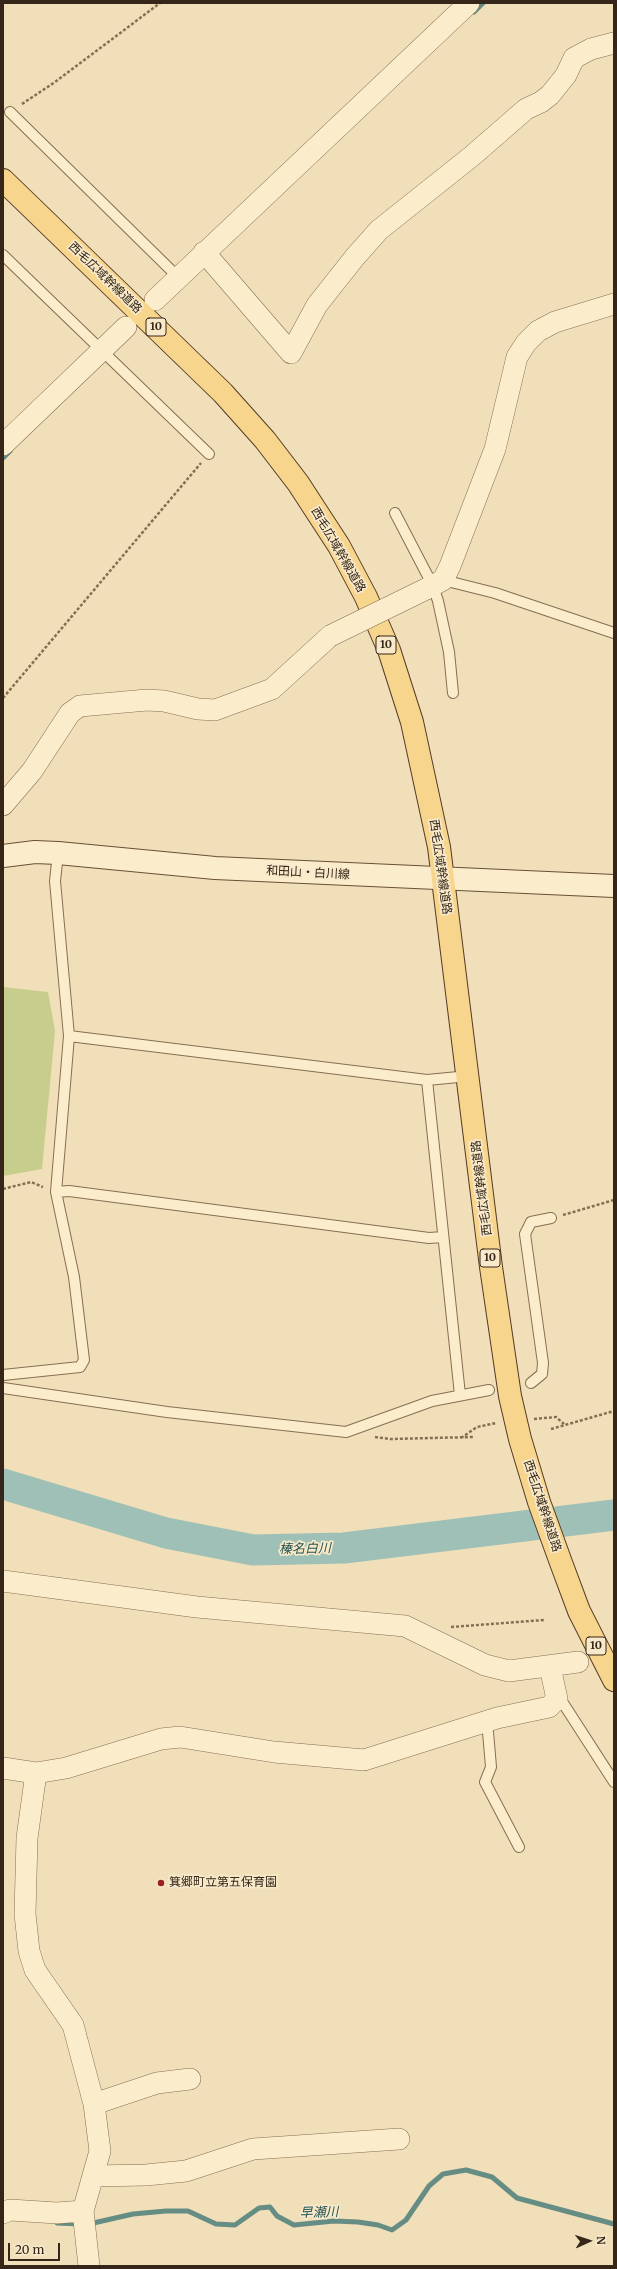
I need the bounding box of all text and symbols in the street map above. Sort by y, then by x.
street label: 西毛広域幹線道路 [65,239,145,317]
road number: 10 [146,318,166,336]
street label: 西毛広域幹線道路 [308,505,368,595]
road number: 10 [376,636,396,654]
street label: 西毛広域幹線道路 [426,818,454,916]
street label: 和田山・白川線 [266,864,350,882]
street label: 西毛広域幹線道路 [469,1139,495,1237]
road number: 10 [480,1249,500,1267]
street label: 西毛広域幹線道路 [520,1458,564,1554]
water label: 榛名白川 [279,1541,331,1557]
road number: 10 [586,1637,606,1655]
place label: 箕郷町立第五保育園 [169,1876,277,1890]
marker: 箕郷町立第五保育園 [156,1878,166,1888]
water label: 早瀬川 [299,2205,339,2221]
north arrow [569,2221,609,2261]
scale bar [10,2235,62,2261]
text: N [594,2236,608,2245]
text: 20 m [15,2242,44,2257]

